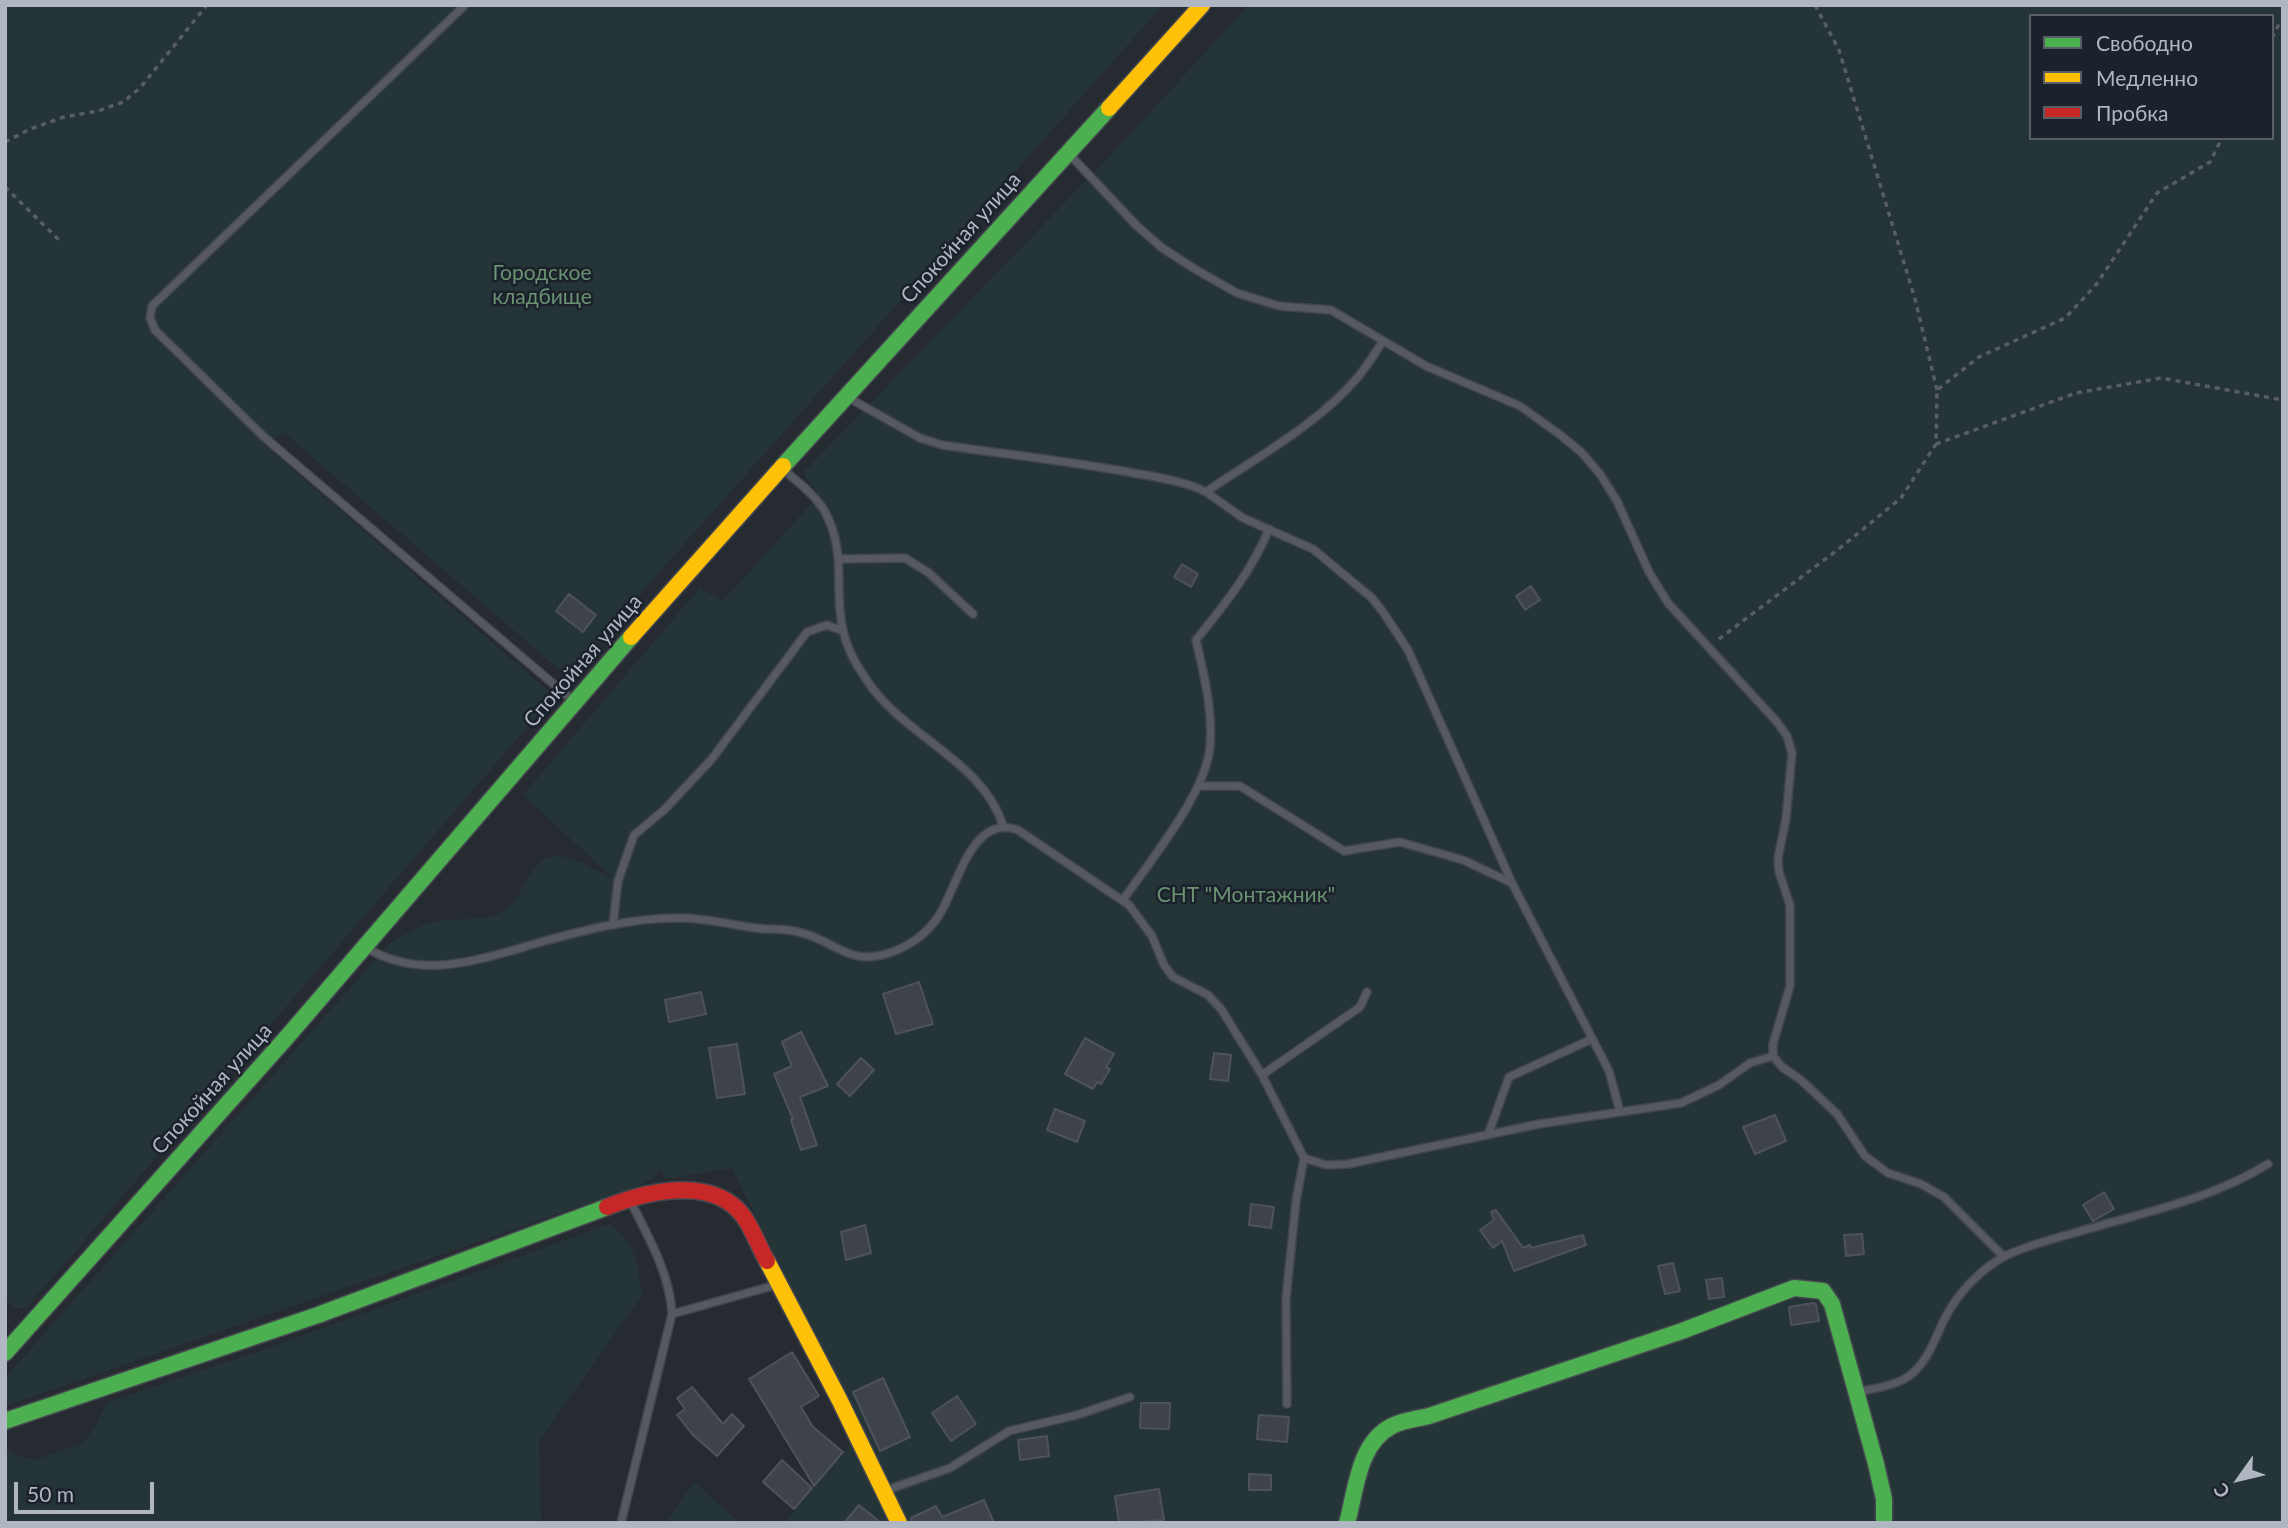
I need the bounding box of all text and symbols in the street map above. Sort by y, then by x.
legend [2029,14,2274,140]
text: Свободно [2096,30,2193,55]
text: Медленно [2096,65,2198,90]
text: Пробка [2096,100,2169,125]
street label: Спокойная улица [896,167,1026,309]
park label: Городское кладбище [492,260,592,310]
street label: Спокойная улица [519,590,647,732]
park label: СНТ "Монтажник" [1157,882,1335,908]
street label: Спокойная улица [147,1018,277,1160]
north arrow [2204,1444,2274,1514]
scale bar [18,1468,158,1512]
text: С [2208,1479,2234,1503]
text: 50 m [27,1481,74,1506]

